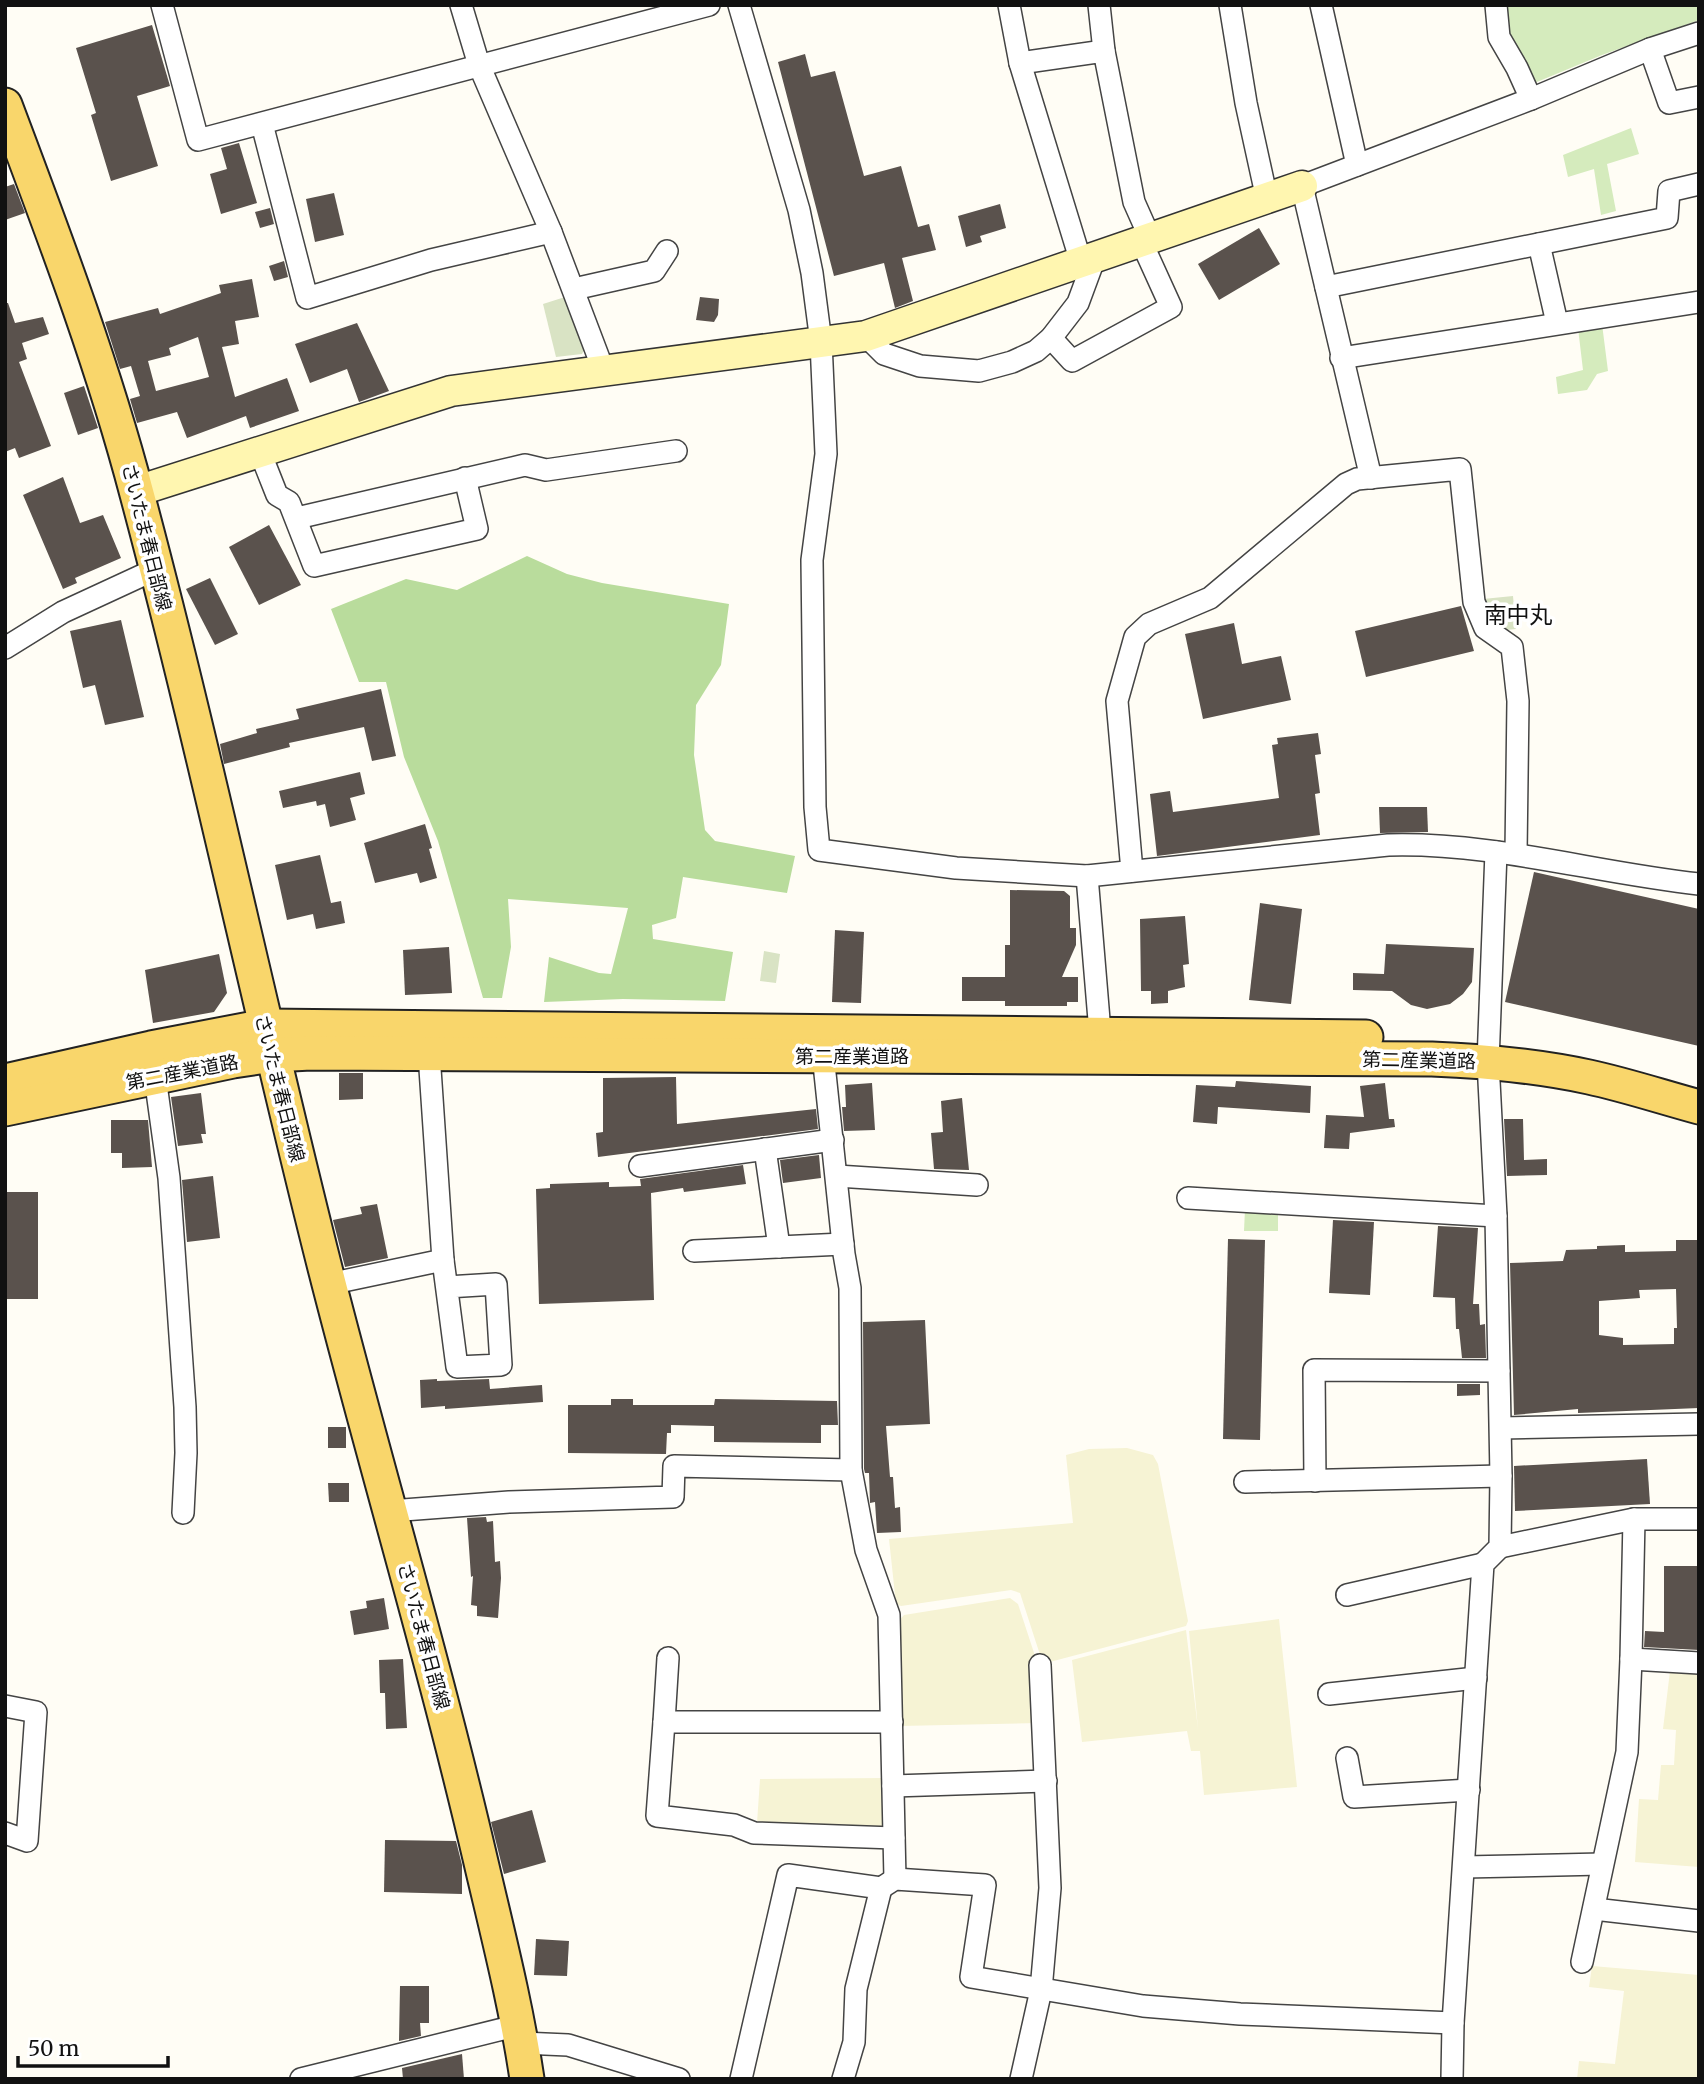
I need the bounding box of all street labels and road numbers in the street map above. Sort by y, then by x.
street label: さいたま春日部線 [117,461,177,613]
street label: さいたま春日部線 [250,1012,310,1164]
street label: 第二産業道路 [795,1044,909,1068]
street label: 第二産業道路 [1362,1047,1476,1073]
street label: 第二産業道路 [124,1049,240,1095]
street label: さいたま春日部線 [393,1560,455,1712]

